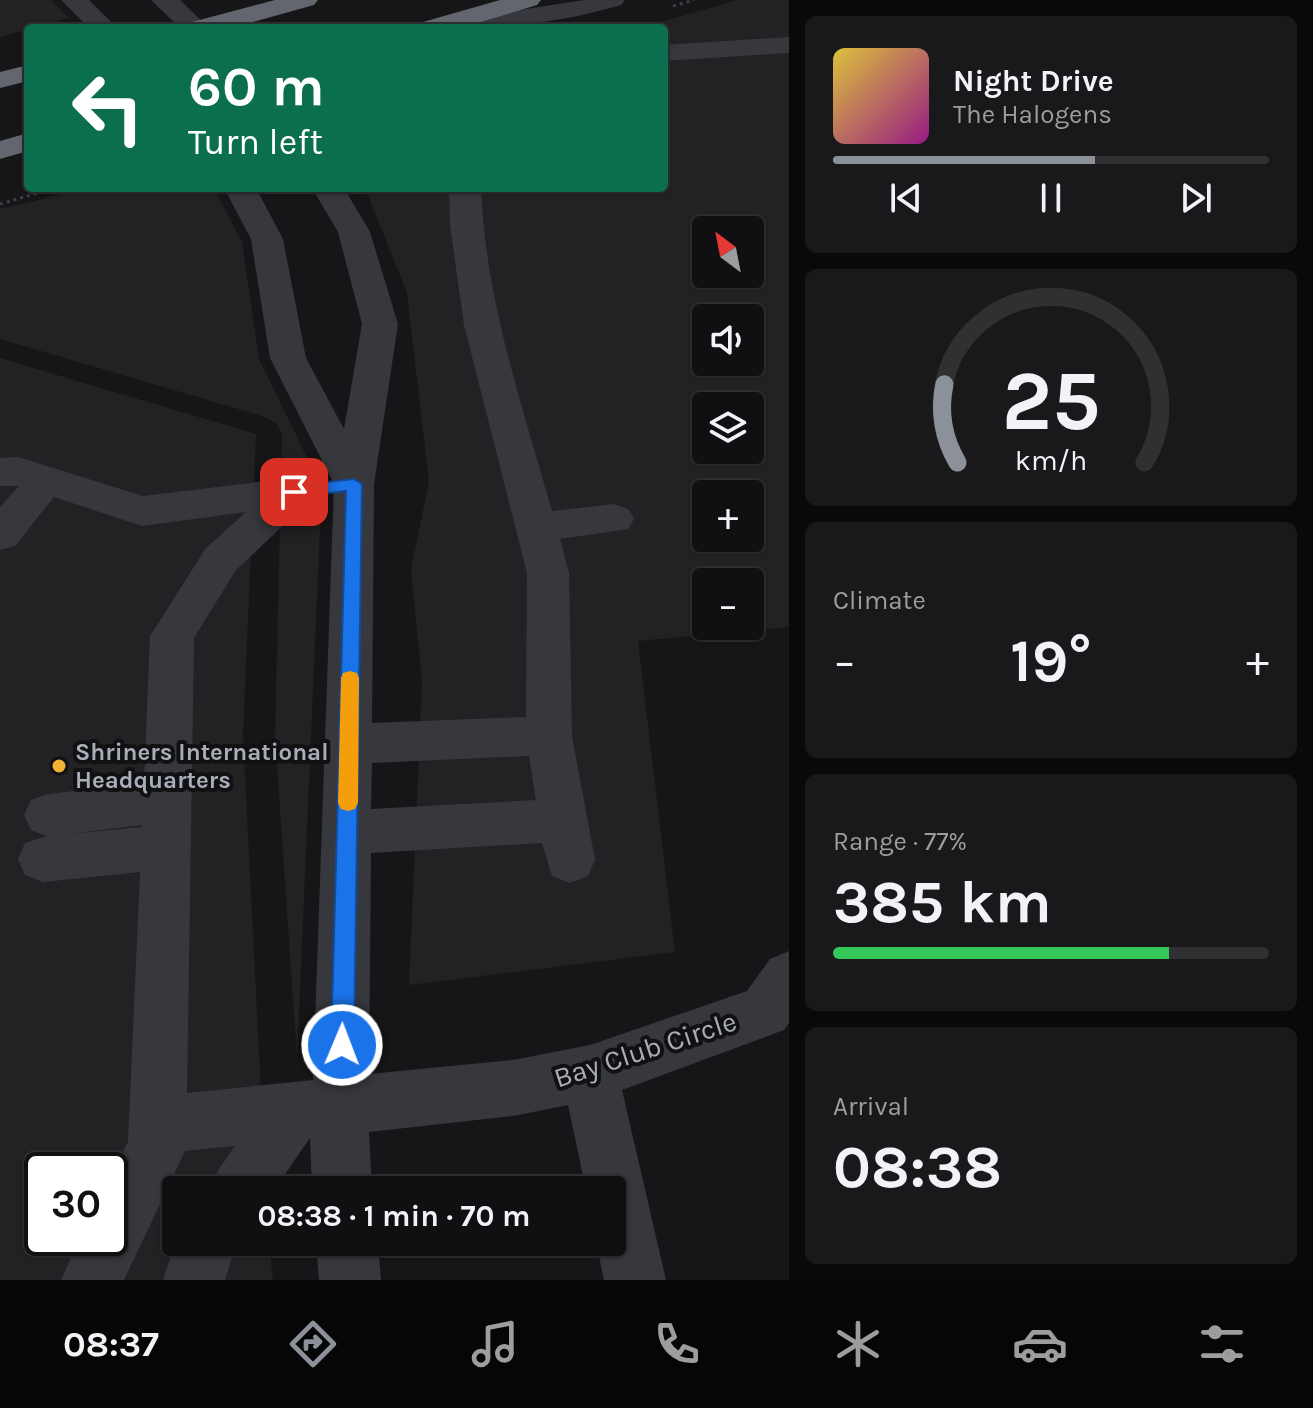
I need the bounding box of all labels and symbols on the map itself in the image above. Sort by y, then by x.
north arrow [692,216,764,288]
pin [260,458,328,526]
place label: Shriners International Headquarters [75,738,328,794]
marker: Shriners International Headquarters [50,757,68,775]
position arrow [300,1003,384,1087]
street label: Bay Club Circle [550,1004,741,1095]
speed limit sign: 30 [24,1152,128,1256]

